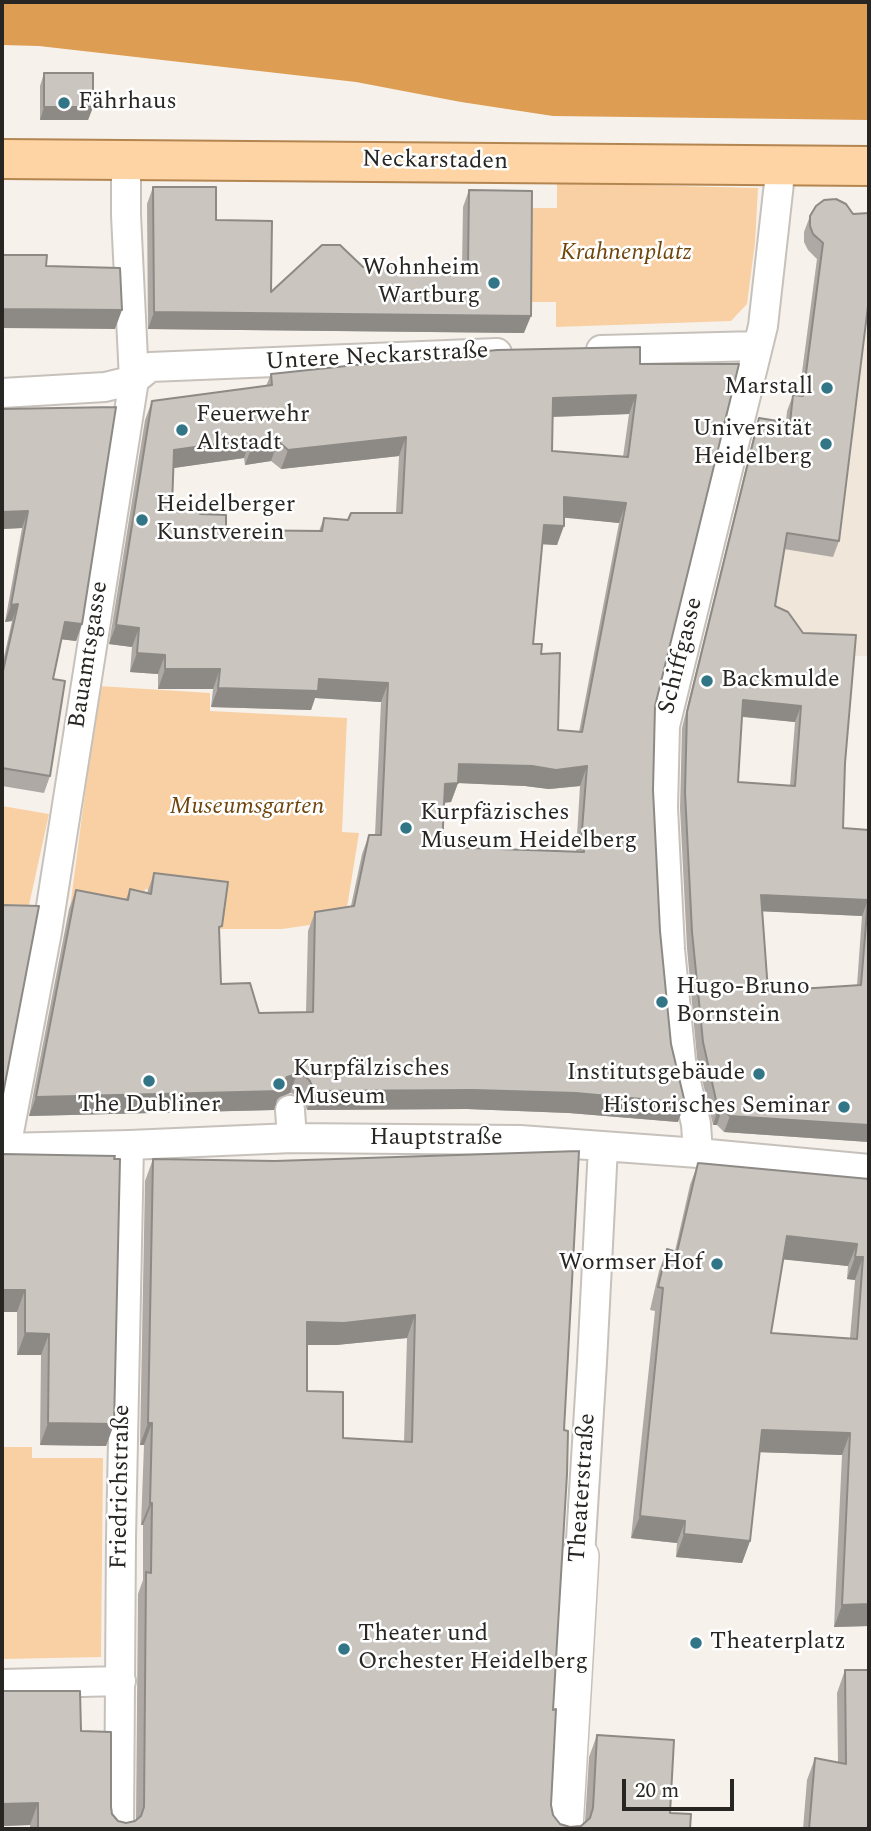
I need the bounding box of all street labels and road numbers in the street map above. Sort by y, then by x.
street label: Neckarstaden [362,146,508,178]
street label: Untere Neckarstraße [265,338,489,378]
street label: Bauamtsgasse [64,579,116,731]
street label: Schiffgasse [654,595,710,717]
street label: Hauptstraße [369,1125,503,1153]
street label: Friedrichstraße [106,1404,138,1570]
street label: Theaterstraße [564,1412,604,1564]

